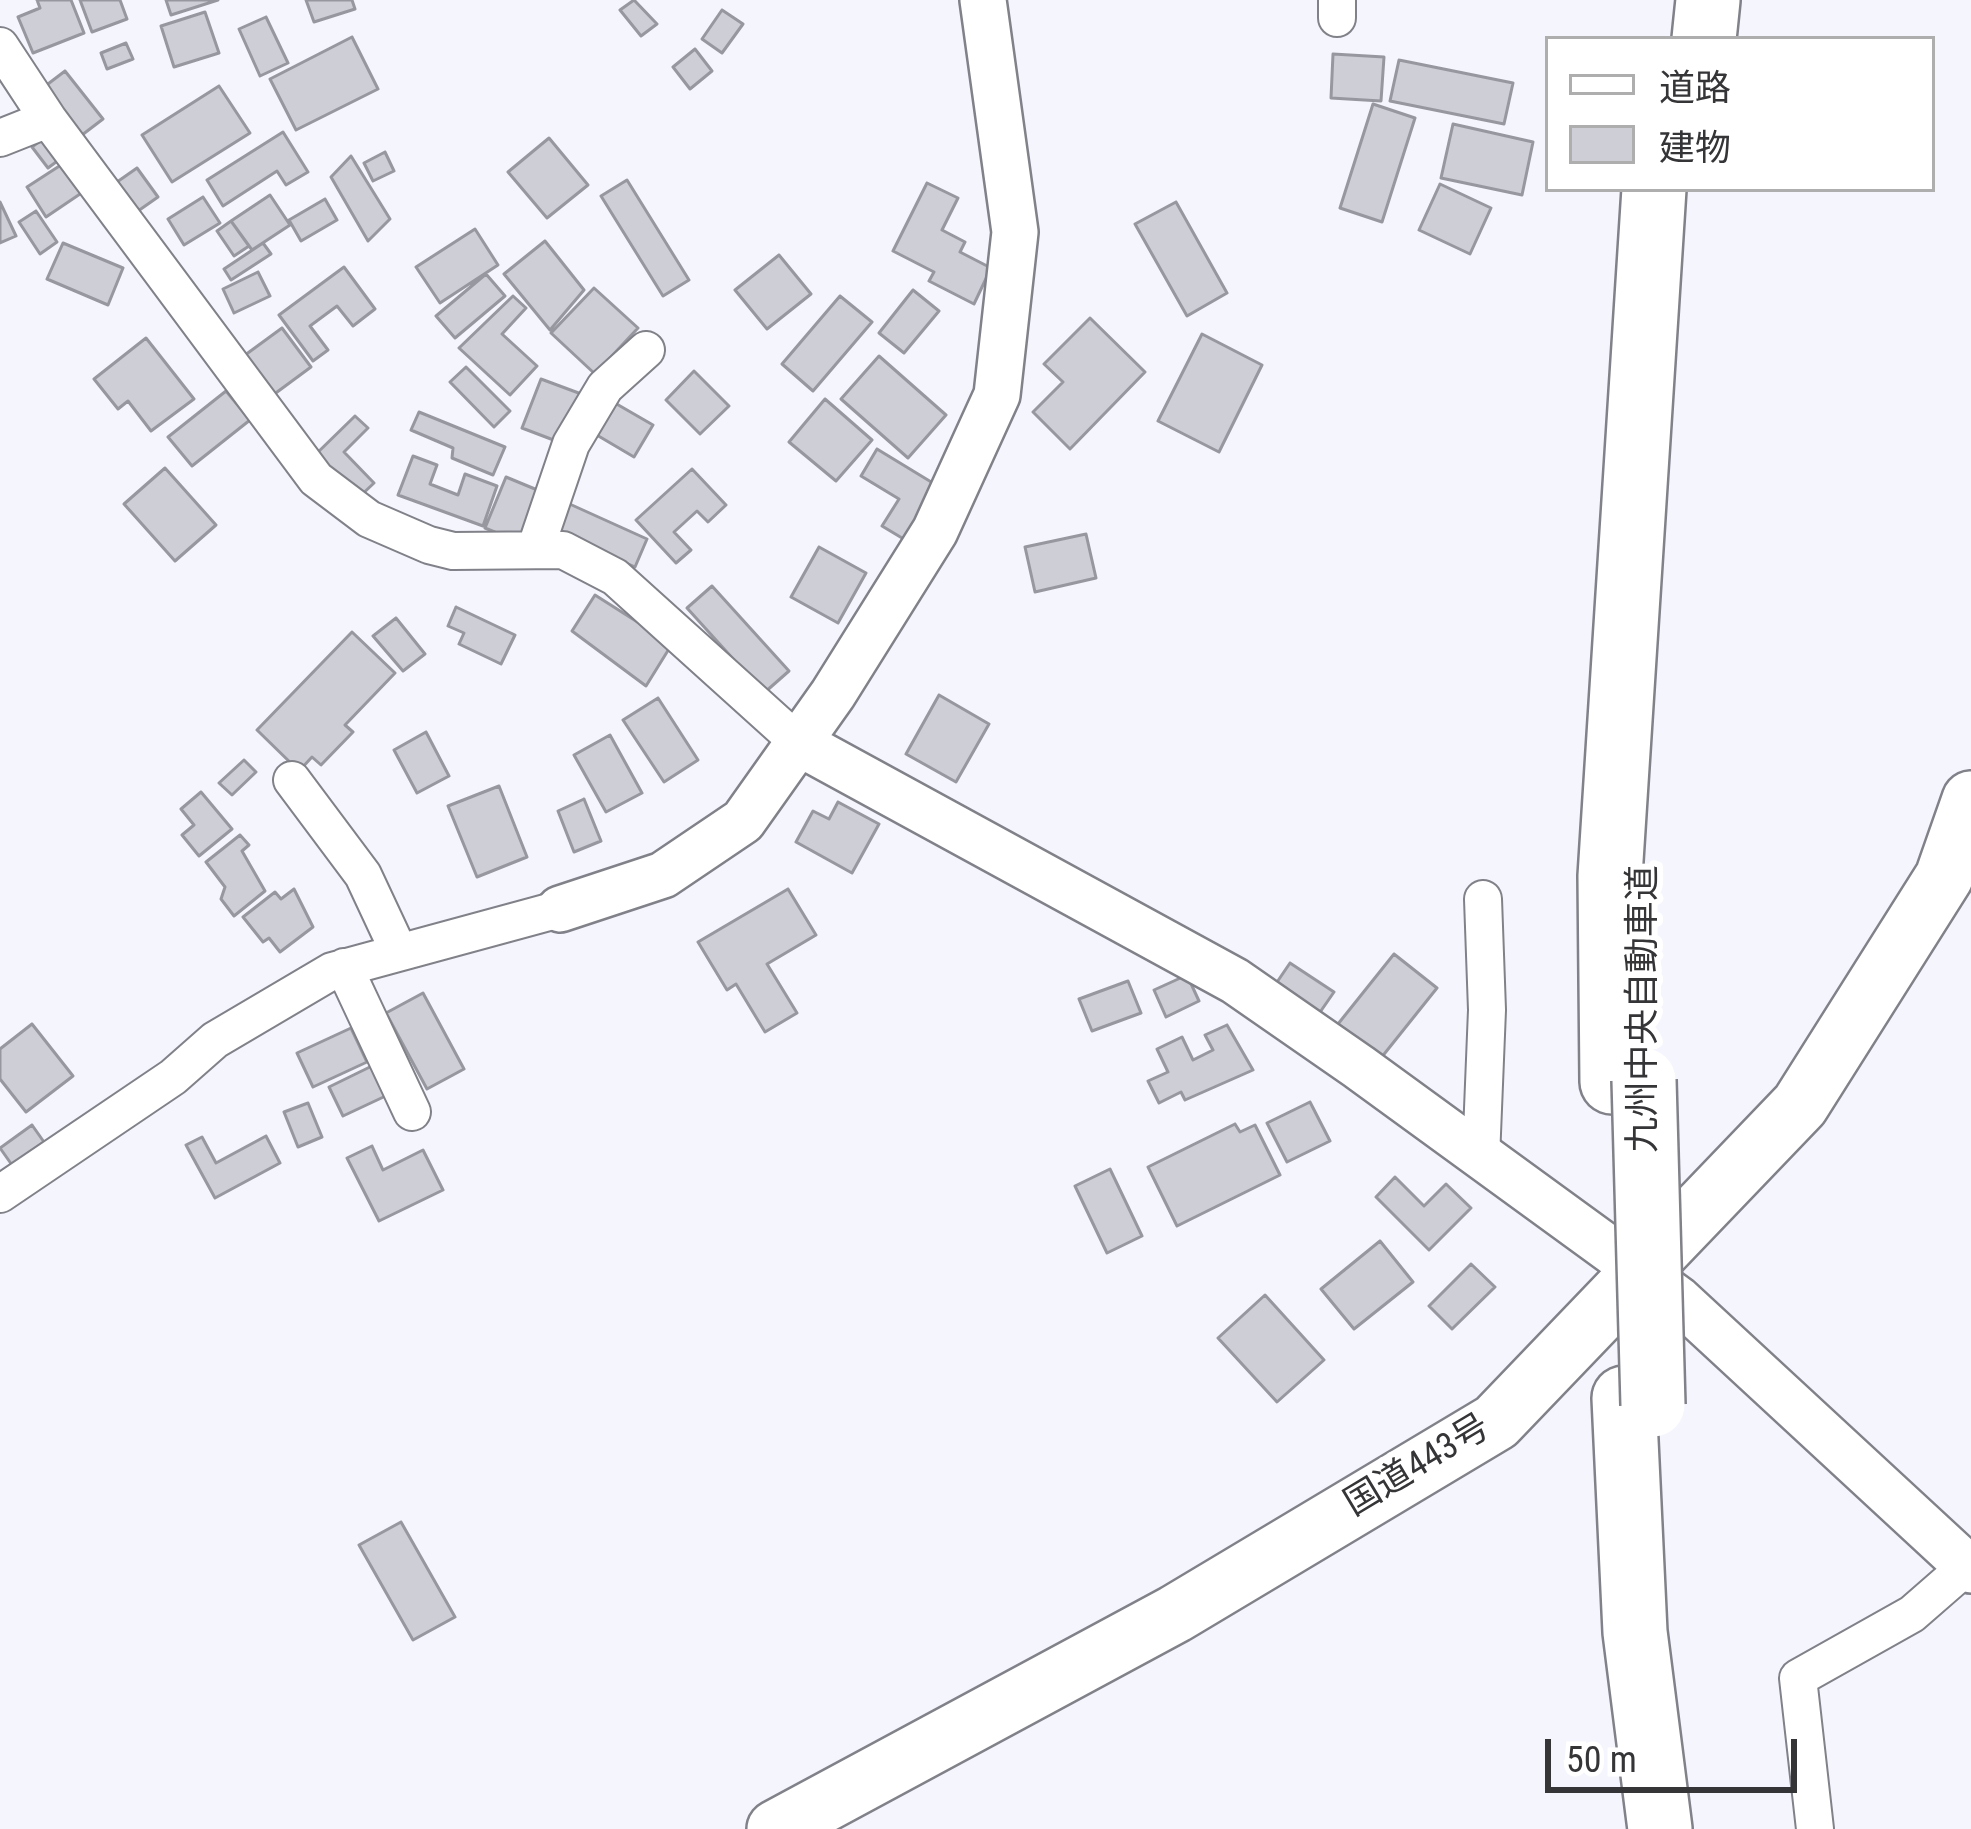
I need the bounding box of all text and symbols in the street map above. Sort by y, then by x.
legend [1545,36,1935,192]
text: 道路 [1659,67,1731,109]
text: 建物 [1659,127,1731,169]
street label: 九州中央自動車道 [1623,865,1667,1153]
street label: 国道443号 [1338,1407,1498,1527]
scale bar [1551,1715,1803,1789]
text: 50 m [1566,1739,1637,1781]

